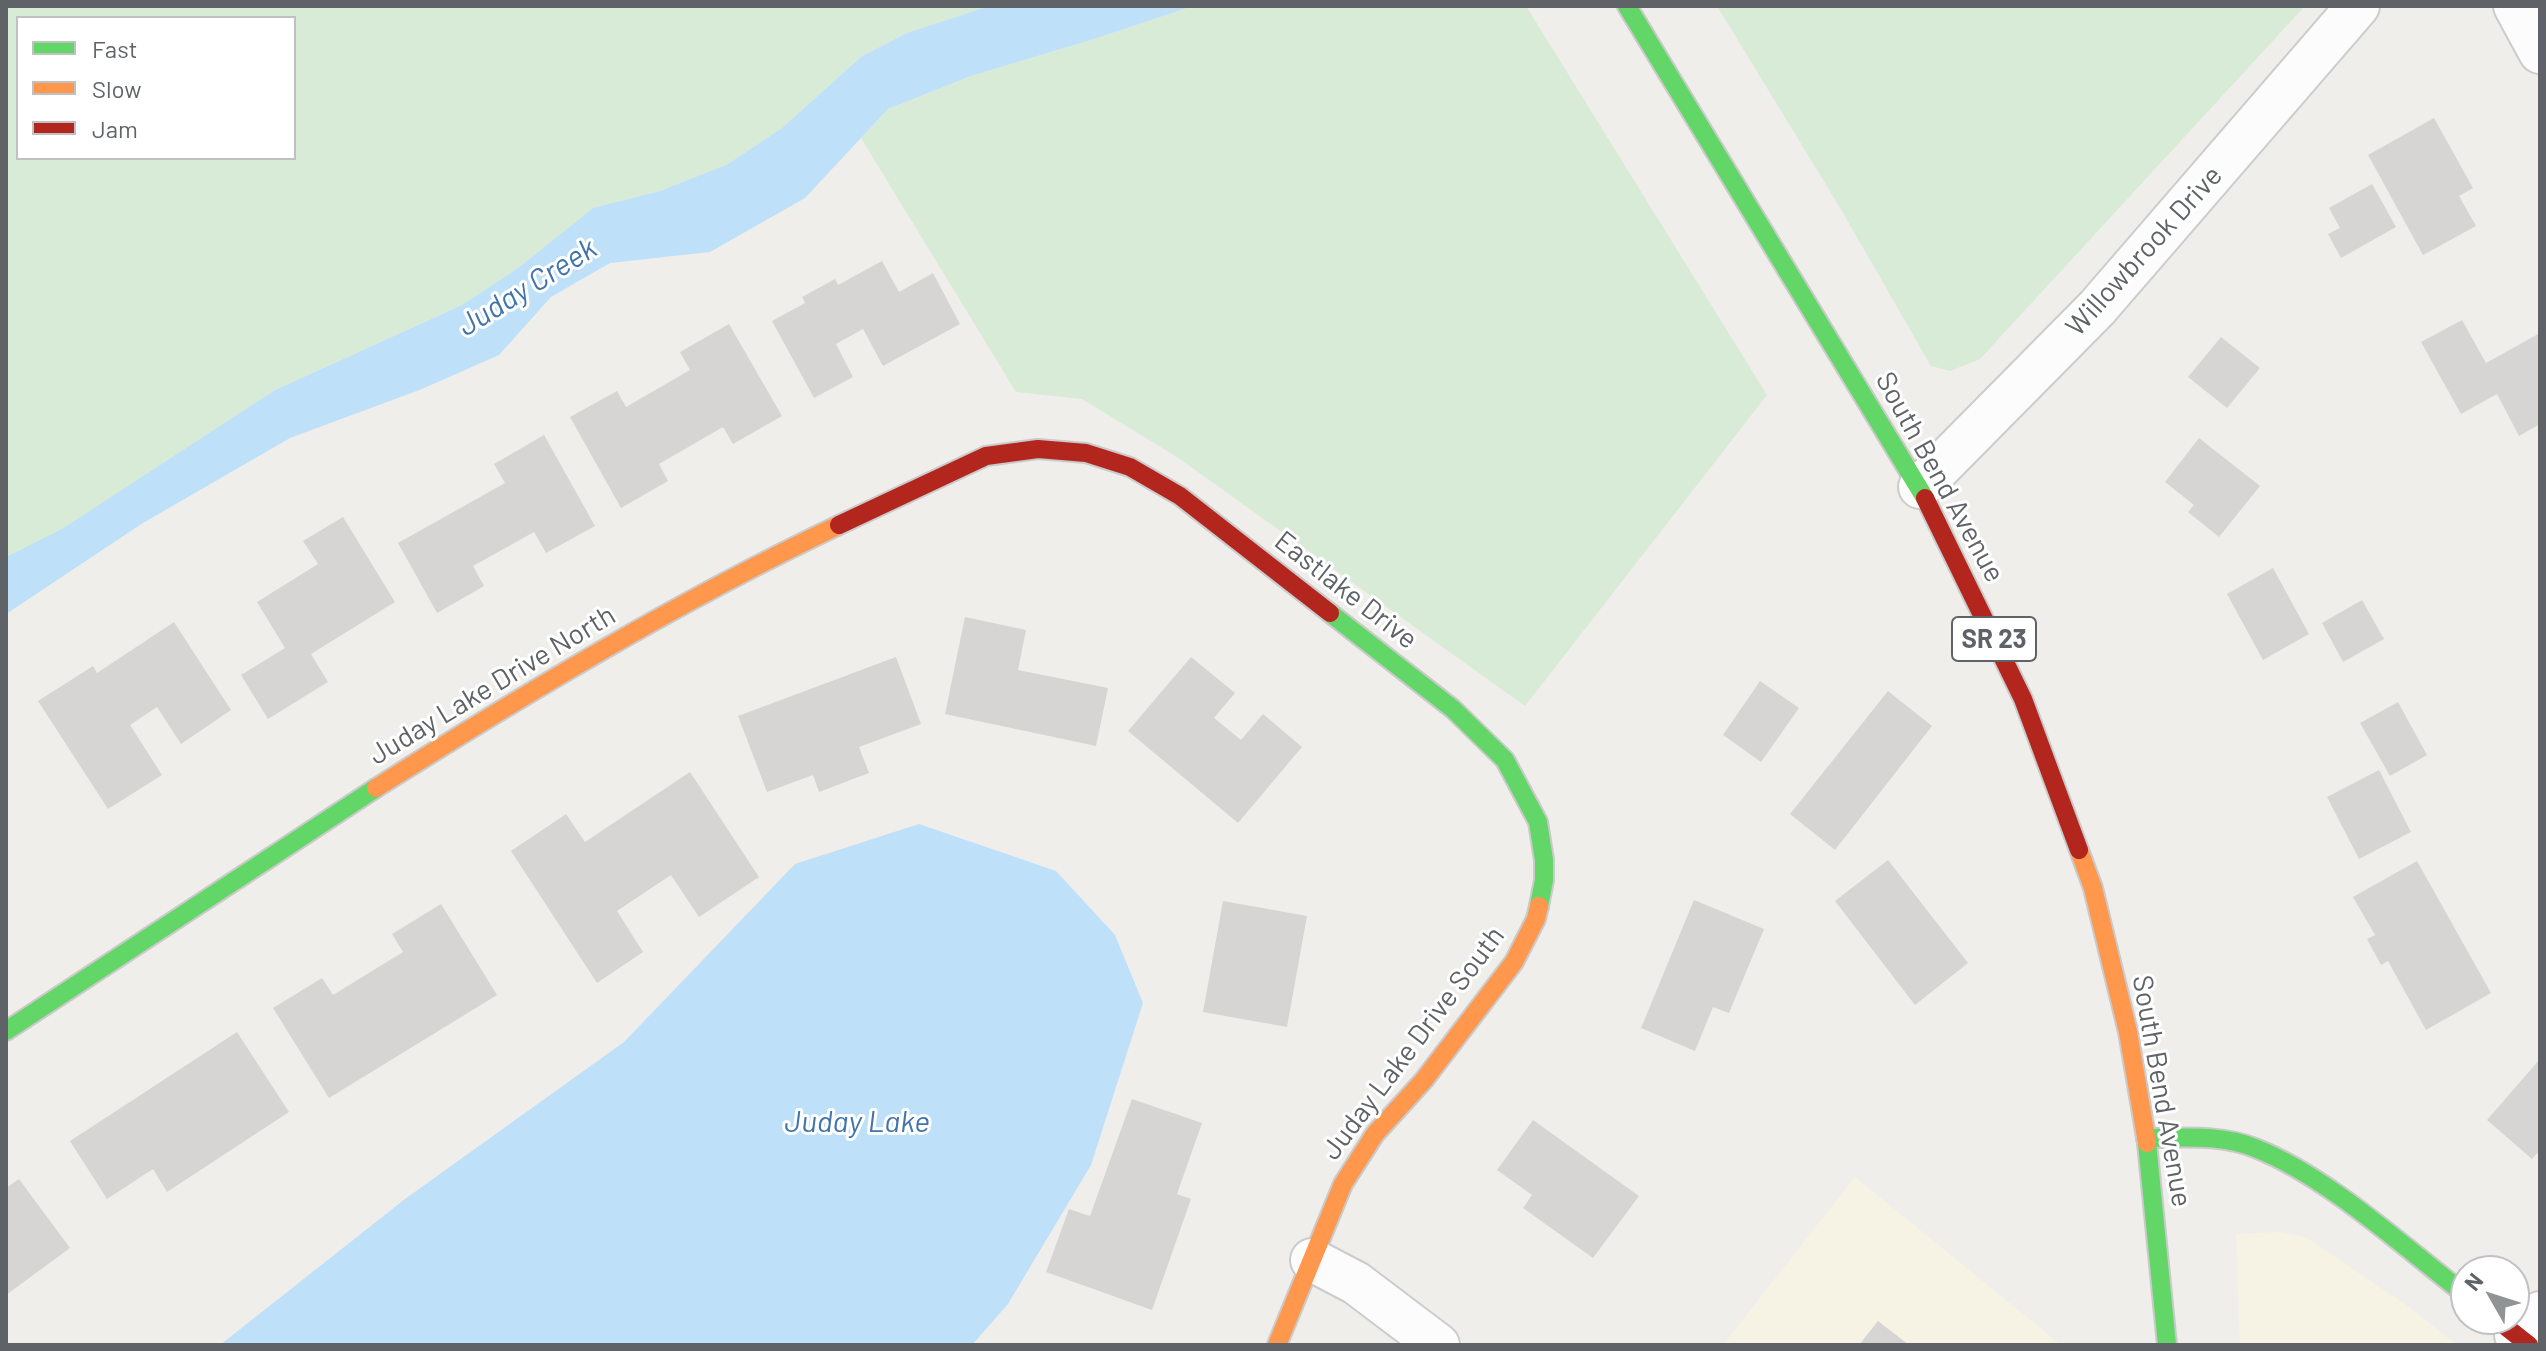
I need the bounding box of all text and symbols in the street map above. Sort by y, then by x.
legend [16,16,296,160]
text: Fast [92,34,137,63]
text: Slow [92,74,141,103]
text: Jam [92,114,138,143]
street label: Willowbrook Drive [2059,159,2229,343]
water label: Juday Creek [451,230,603,344]
street label: South Bend Avenue [1868,366,2012,588]
street label: Eastlake Drive [1268,524,1424,656]
street label: Juday Lake Drive North [363,598,621,772]
road number: SR 23 [1952,617,2036,661]
street label: Juday Lake Drive South [1314,920,1512,1166]
street label: South Bend Avenue [2125,972,2199,1210]
water label: Juday Lake [784,1104,930,1140]
north arrow [2450,1255,2530,1335]
text: N [2458,1267,2488,1295]

